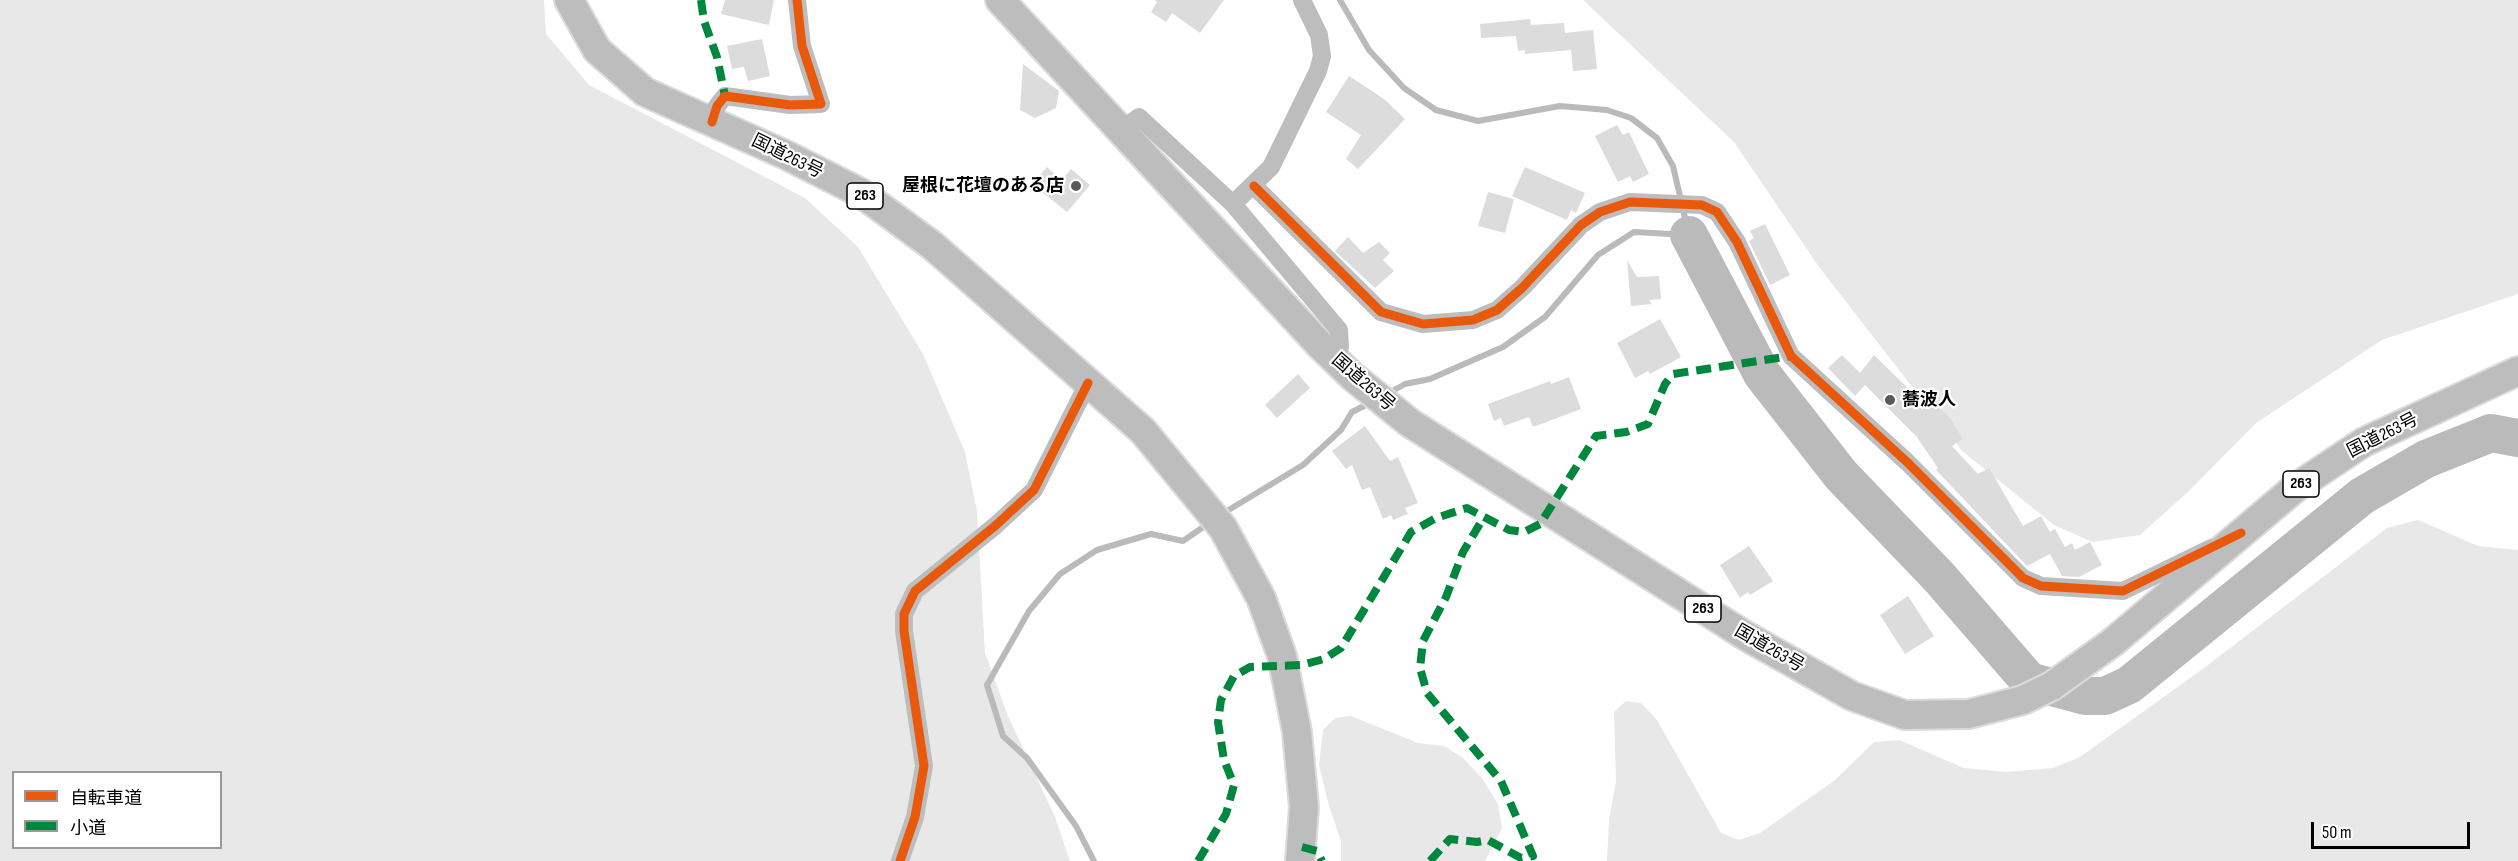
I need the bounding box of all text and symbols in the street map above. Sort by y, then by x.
street label: 国道263号 [748,130,826,184]
place label: 屋根に花壇のある店 [902,175,1064,197]
marker: 屋根に花壇のある店 [1069,179,1083,193]
road number: 263 [847,183,883,209]
street label: 国道263号 [1327,350,1399,416]
place label: 蕎波人 [1902,389,1956,411]
marker: 蕎波人 [1883,393,1897,407]
street label: 国道263号 [2344,409,2422,463]
road number: 263 [2283,471,2319,497]
road number: 263 [1685,596,1721,622]
street label: 国道263号 [1730,620,1808,678]
legend [12,771,222,849]
text: 自転車道 [70,788,142,809]
scale bar [2314,810,2473,848]
text: 小道 [70,818,106,839]
text: 50 m [2322,822,2352,843]

